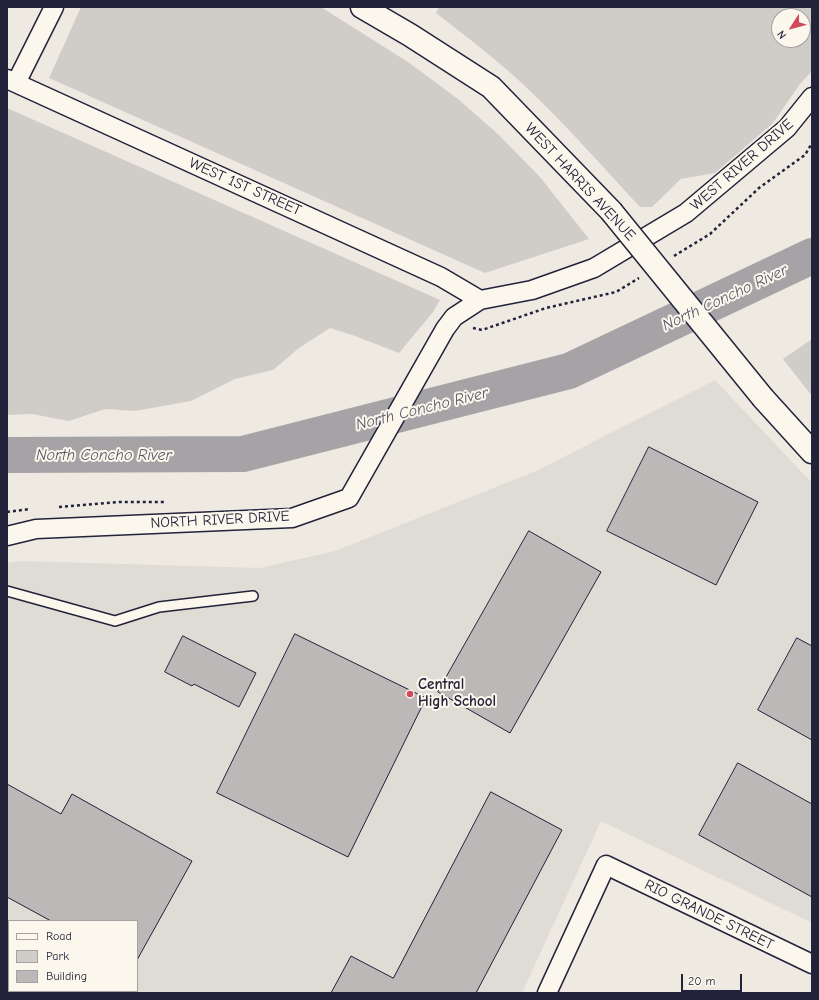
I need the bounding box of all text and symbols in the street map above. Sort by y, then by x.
north arrow [771,8,811,48]
text: N [774,28,789,41]
street label: WEST RIVER DRIVE [687,115,797,215]
street label: WEST HARRIS AVENUE [521,119,639,245]
street label: WEST 1ST STREET [186,154,304,220]
water label: North Concho River [659,261,791,335]
water label: North Concho River [354,383,490,435]
water label: North Concho River [36,445,172,465]
street label: NORTH RIVER DRIVE [150,507,290,533]
place label: Central High School [418,676,496,711]
marker: Central High School [405,689,415,699]
street label: RIO GRANDE STREET [641,876,777,954]
legend [8,920,138,992]
text: Road [46,929,72,943]
text: Park [46,949,69,963]
scale bar [683,966,744,992]
text: Building [46,969,87,983]
text: 20 m [688,974,716,988]

